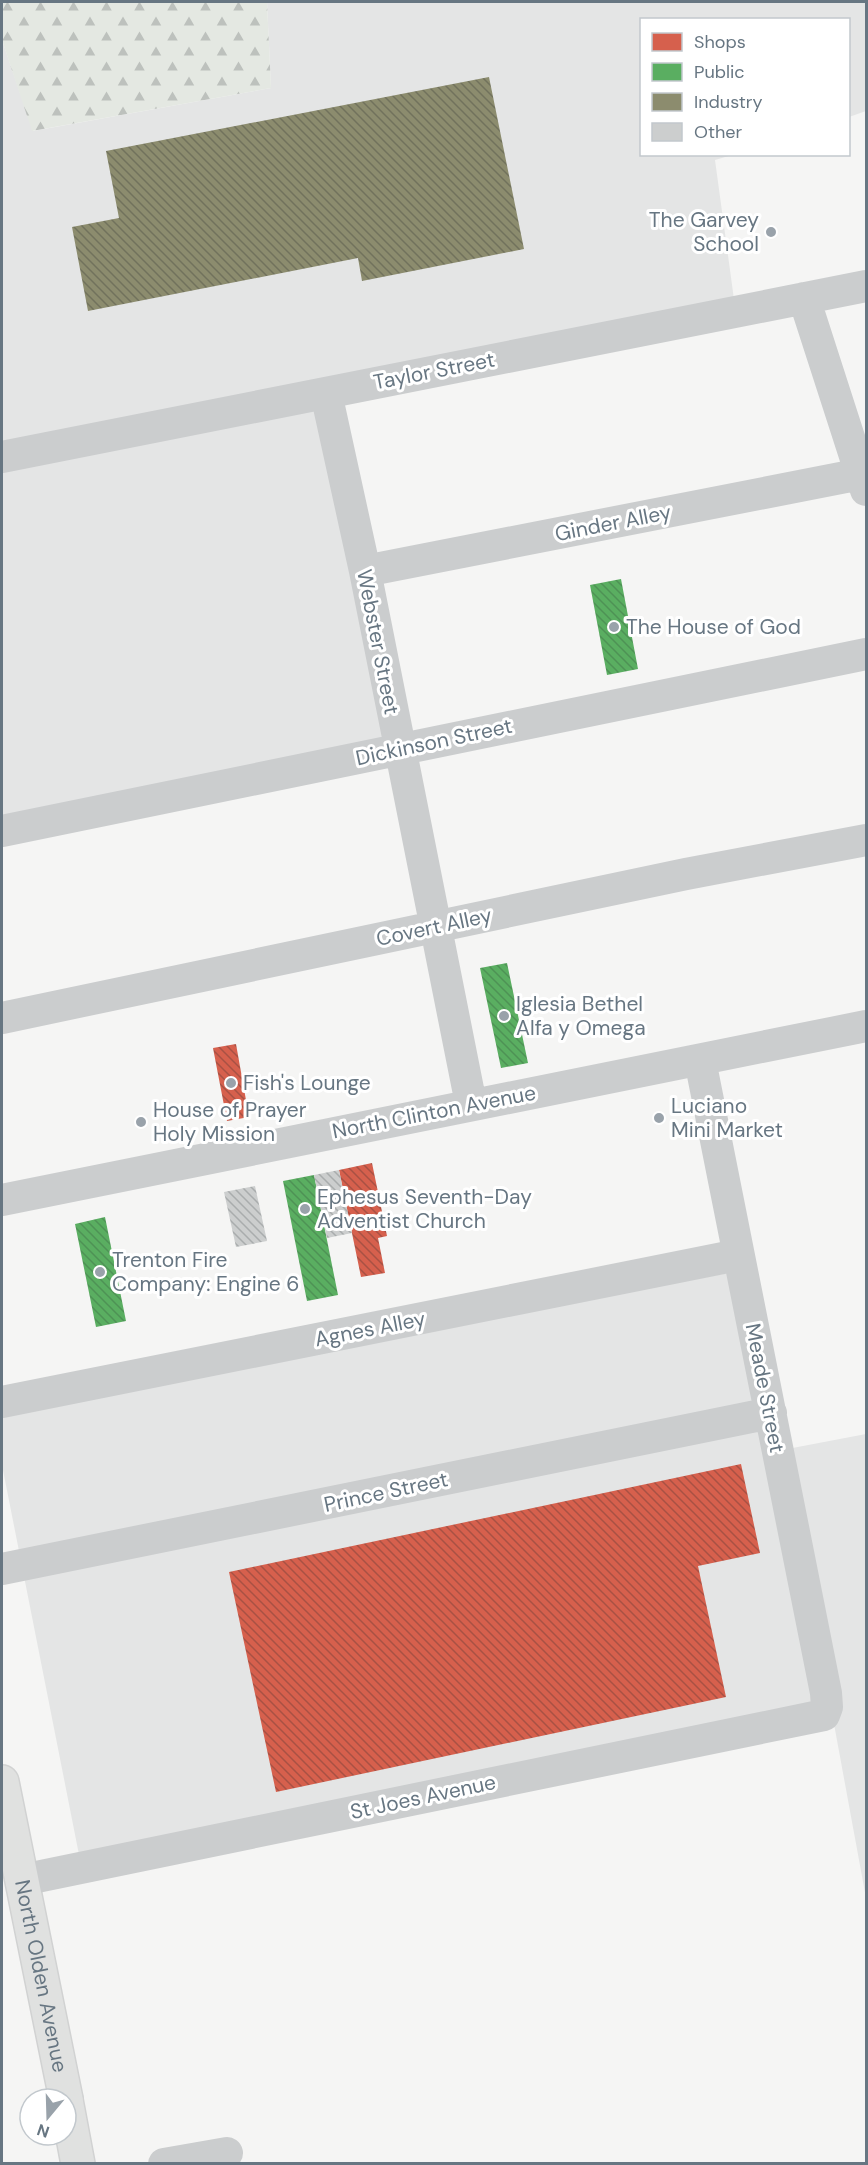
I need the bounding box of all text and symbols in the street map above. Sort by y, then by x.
legend [640,18,850,156]
text: Shops [694,30,746,54]
text: Public [694,60,745,84]
text: Industry [694,90,763,114]
text: Other [694,120,743,144]
place label: The Garvey School [649,206,759,258]
marker: The Garvey School [764,225,778,239]
street label: Taylor Street [371,346,497,396]
street label: Ginder Alley [552,498,674,548]
street label: Webster Street [350,567,406,717]
place label: The House of God [626,613,801,641]
marker: The House of God [607,620,621,634]
street label: Dickinson Street [353,712,515,772]
street label: Covert Alley [374,901,495,953]
place label: Iglesia Bethel Alfa y Omega [516,990,646,1042]
marker: Iglesia Bethel Alfa y Omega [497,1009,511,1023]
place label: Fish's Lounge [243,1069,371,1097]
marker: Fish's Lounge [224,1076,238,1090]
street label: North Clinton Avenue [330,1079,538,1145]
place label: Luciano Mini Market [671,1092,783,1144]
place label: House of Prayer Holy Mission [153,1096,307,1148]
marker: Luciano Mini Market [652,1111,666,1125]
marker: House of Prayer Holy Mission [134,1115,148,1129]
place label: Ephesus Seventh-Day Adventist Church [317,1183,532,1235]
marker: Ephesus Seventh-Day Adventist Church [298,1202,312,1216]
place label: Trenton Fire Company: Engine 6 [112,1246,299,1298]
marker: Trenton Fire Company: Engine 6 [93,1265,107,1279]
street label: Agnes Alley [312,1304,428,1353]
street label: Meade Street [739,1321,791,1455]
street label: Prince Street [321,1465,451,1519]
street label: St Joes Avenue [348,1768,499,1826]
street label: North Olden Avenue [8,1877,74,2075]
north arrow [18,2087,78,2147]
text: N [34,2119,52,2143]

